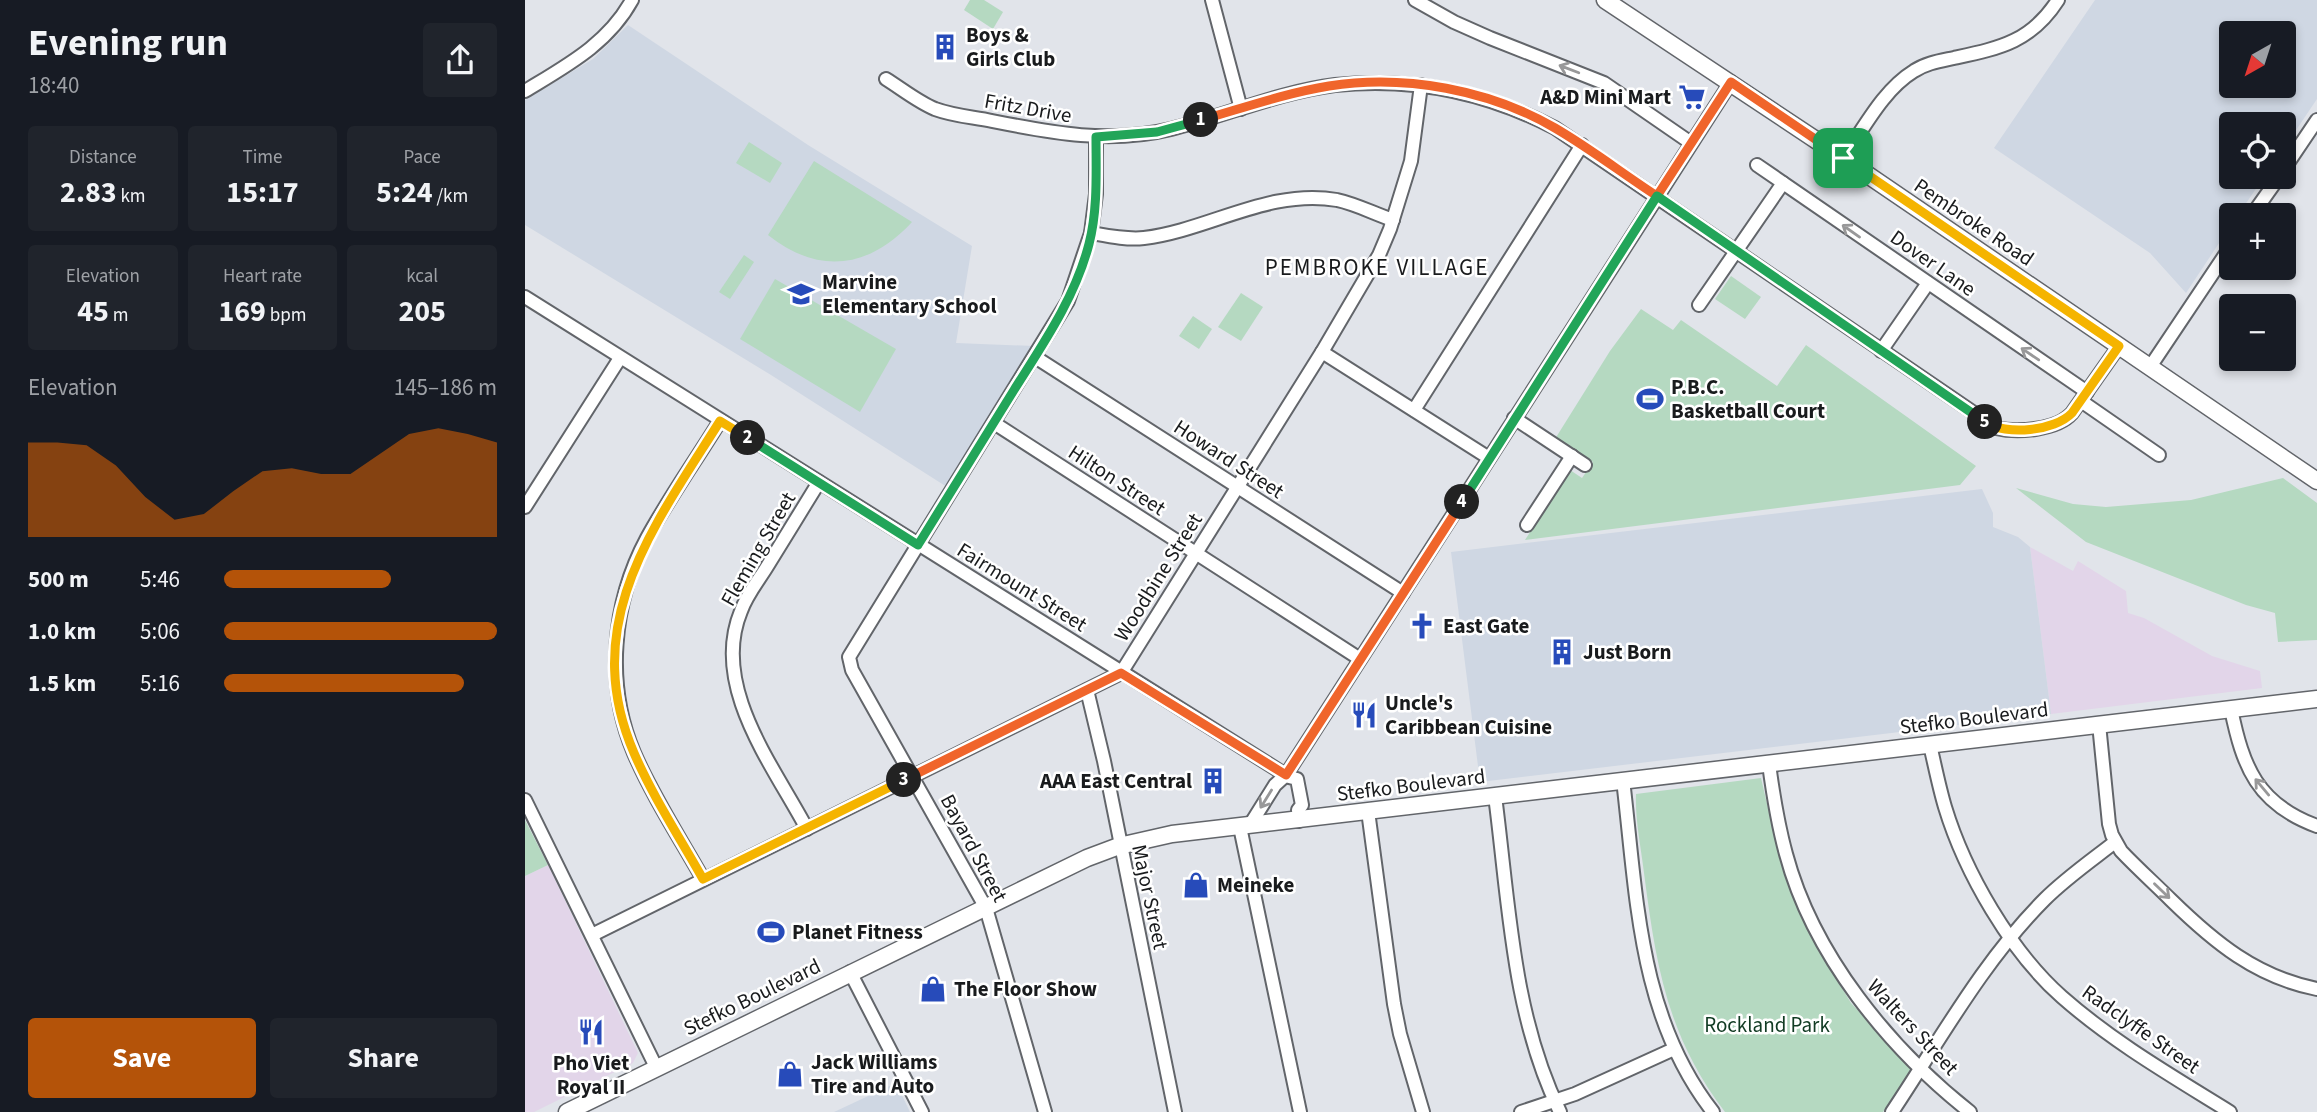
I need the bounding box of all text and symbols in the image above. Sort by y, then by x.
text: Evening run [28,16,228,70]
place label: Boys & Girls Club [966,20,1055,74]
north arrow [2219,21,2296,98]
map controls [2219,21,2296,371]
button: share [423,23,497,97]
building icon: Boys & Girls Club [930,32,960,62]
one-way arrow [1558,62,1580,75]
text: 18:40 [28,69,79,102]
place label: A&D Mini Mart [1539,82,1671,112]
supermarket icon: A&D Mini Mart [1677,82,1707,112]
street label: Fritz Drive [982,86,1074,130]
pin: 1 [1183,102,1219,138]
text: 1 [1195,106,1206,133]
button: locate [2219,112,2296,189]
pin [1813,128,1873,188]
icon: arrive [1824,139,1862,177]
text: Distance [69,144,137,171]
text: Time [242,144,283,171]
text: Pace [404,144,441,171]
text: 2.83 [60,171,117,214]
text: 15:17 [226,171,299,214]
text: 5:24 [376,171,433,214]
street label: Pembroke Road [1908,171,2040,273]
text: km [117,183,146,210]
text: /km [433,183,468,210]
button: + [2219,203,2296,280]
street label: Dover Lane [1884,222,1982,304]
one-way arrow [1842,224,1861,238]
district label: PEMBROKE VILLAGE [1265,251,1489,284]
text: Elevation [66,263,140,290]
text: Heart rate [223,263,302,290]
text: kcal [406,263,438,290]
place label: Marvine Elementary School [822,267,996,321]
school or university icon: Marvine Elementary School [786,279,816,309]
text: 45 [77,290,109,333]
text: 169 [218,290,266,333]
text: 205 [398,290,446,333]
button: − [2219,294,2296,371]
text: m [109,302,128,329]
text: bpm [266,302,307,329]
one-way arrow [2021,347,2041,361]
text: Elevation [28,371,118,404]
text: 145–186 m [394,371,497,404]
place label: P.B.C. Basketball Court [1671,372,1825,426]
sports icon: P.B.C. Basketball Court [1635,384,1665,414]
pin: 5 [1967,404,2003,440]
text: 5 [1979,408,1990,435]
street label: Howard Street [1168,412,1290,506]
pin: 2 [731,420,766,456]
text: 2 [742,424,753,451]
street label: Hilton Street [1062,437,1172,523]
pin: 4 [1445,484,1479,520]
street label: Fleming Street [713,486,803,612]
text: 4 [1456,488,1467,515]
street label: Woodbine Street [1106,507,1210,647]
street label: Fairmount Street [951,535,1093,639]
text: 500 m [28,563,89,596]
text: 5:46 [140,563,180,596]
church icon: East Gate [1407,611,1437,641]
place label: East Gate [1443,611,1529,641]
text: 1.0 km [28,615,96,648]
text: 5:06 [140,615,180,648]
building icon: Just Born [1547,637,1577,667]
place label: Just Born [1583,637,1671,667]
text: 1.5 km [28,667,96,700]
text: 5:16 [140,667,180,700]
place label: Uncle's Caribbean Cuisine [1385,688,1552,742]
street label: Stefko Boulevard [1898,694,2050,742]
restaurant icon: Uncle's Caribbean Cuisine [1349,700,1379,730]
street label: Stefko Boulevard [1335,761,1487,809]
pin: 3 [887,762,921,798]
text: 3 [898,766,909,793]
place label: AAA East Central [1039,766,1192,796]
building icon: AAA East Central [1198,766,1228,796]
one-way arrow [2254,779,2270,797]
one-way arrow [1259,788,1273,808]
street label: Bayard Street [933,789,1015,907]
street label: Major Street [1124,842,1176,952]
shop icon: Meineke [1181,870,1211,900]
place label: Meineke [1217,870,1294,900]
one-way arrow [2153,883,2170,900]
sports icon: Planet Fitness [756,917,786,947]
place label: Planet Fitness [792,917,923,947]
street label: Stefko Boulevard [678,951,826,1043]
street label: Walters Street [1860,972,1966,1082]
shop icon: The Floor Show [918,974,948,1004]
place label: The Floor Show [954,974,1097,1004]
street label: Radclyffe Street [2076,977,2206,1081]
park label: Rockland Park [1704,1010,1830,1040]
restaurant icon: Pho Viet Royal II [576,1017,606,1047]
button: Save [28,1018,256,1098]
button: Share [270,1018,497,1098]
place label: Jack Williams Tire and Auto [811,1047,937,1101]
place label: Pho Viet Royal II [553,1048,629,1102]
shop icon: Jack Williams Tire and Auto [775,1059,805,1089]

